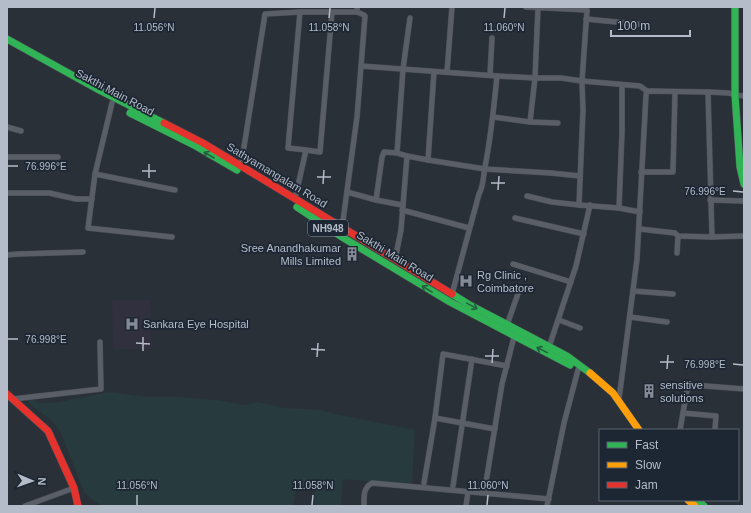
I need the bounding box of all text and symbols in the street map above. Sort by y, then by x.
scale bar [611,12,690,38]
text: 100 m [617,19,650,33]
text: 11.056°N [133,22,175,33]
text: 11.058°N [308,22,350,33]
text: 11.060°N [483,22,525,33]
street label: Sakthi Main Road [74,66,156,118]
street label: Sathyamangalam Road [225,140,329,210]
one-way arrow [203,150,215,158]
text: 76.996°E [25,161,67,172]
text: 76.996°E [684,186,726,197]
road number: NH948 [308,220,348,236]
street label: Sakthi Main Road [355,228,435,284]
place label: Sree Anandhakumar Mills Limited [241,242,341,267]
building icon: Sree Anandhakumar Mills Limited [344,246,360,262]
place label: Rg Clinic , Coimbatore [477,269,534,294]
hospital icon: Rg Clinic , Coimbatore [458,273,474,289]
one-way arrow [421,284,433,292]
one-way arrow [466,303,478,311]
hospital icon: Sankara Eye Hospital [124,316,140,332]
place label: Sankara Eye Hospital [143,318,249,330]
text: 76.998°E [25,334,67,345]
one-way arrow [536,346,548,354]
text: 76.998°E [684,359,726,370]
place label: sensitive solutions [660,379,704,404]
building icon: sensitive solutions [641,383,657,399]
legend [599,429,739,501]
text: Fast [635,438,659,452]
text: Slow [635,458,661,472]
north arrow [12,461,52,501]
text: N [36,477,48,486]
text: Jam [635,478,658,492]
text: 11.056°N [116,480,158,491]
text: 11.058°N [292,480,334,491]
text: 11.060°N [467,480,509,491]

